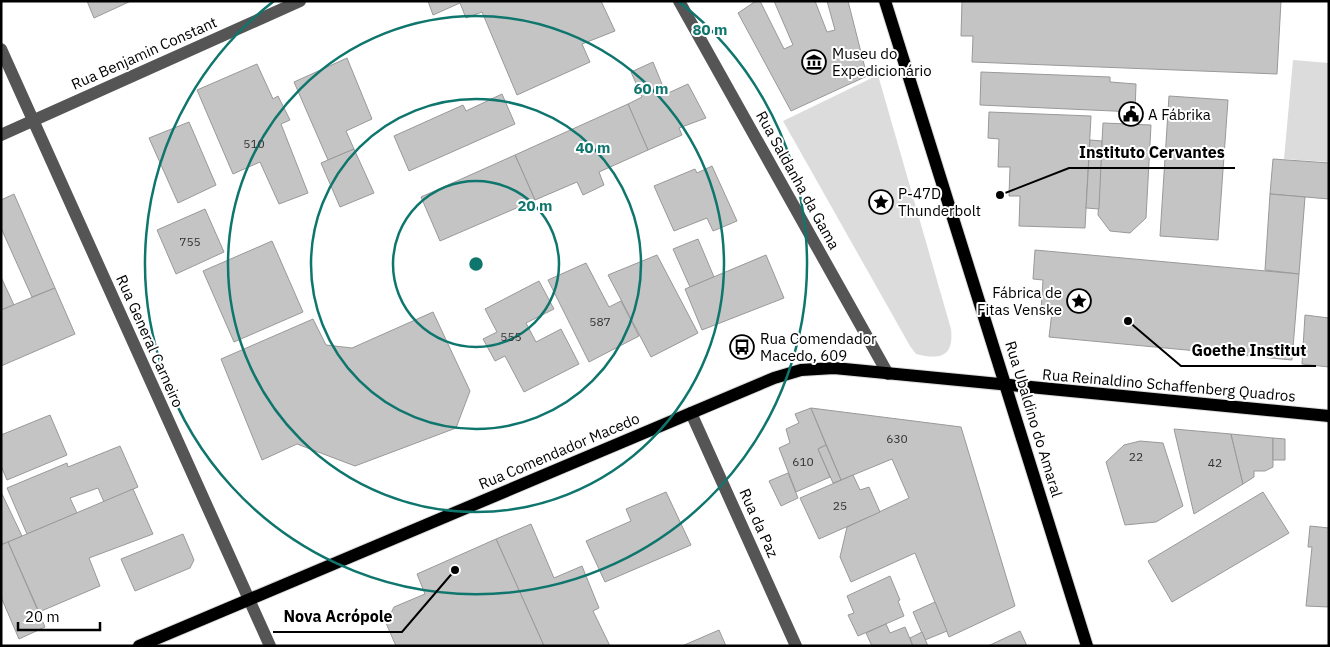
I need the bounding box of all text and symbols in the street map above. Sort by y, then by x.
street label: Rua Benjamin Constant [68,12,220,94]
text: 80 m [693,20,727,39]
place label: Museu do Expedicionário [832,44,932,80]
museum icon: Museu do Expedicionário [801,49,827,75]
text: 60 m [634,79,668,98]
public building icon: A Fábrika [1118,101,1144,127]
place label: A Fábrika [1148,105,1211,124]
street label: Rua Saldanha da Gama [752,107,844,253]
house number: 510 [243,136,265,151]
callout: Instituto Cervantes [1069,137,1235,168]
text: 40 m [576,138,610,157]
text: Instituto Cervantes [1079,142,1225,162]
place label: P-47D Thunderbolt [898,184,981,220]
place icon: P-47D Thunderbolt [868,189,894,215]
text: 20 m [518,196,552,215]
house number: 755 [179,234,201,249]
centre of rings [467,255,485,273]
street label: Rua General Carneiro [112,272,188,410]
place label: Fábrica de Fitas Venske [977,283,1062,319]
place icon: Fábrica de Fitas Venske [1066,288,1092,314]
house number: 587 [589,314,611,329]
house number: 555 [500,329,522,344]
place label: Rua Comendador Macedo, 609 [760,329,877,365]
bus stop icon: Rua Comendador Macedo, 609 [729,334,755,360]
callout: Goethe Institut [1181,335,1316,366]
street label: Rua Ubaldino do Amaral [1001,339,1067,499]
text: Goethe Institut [1192,340,1306,360]
street label: Rua Reinaldino Schaffenberg Quadros [1042,364,1296,406]
street label: Rua Comendador Macedo [476,408,642,494]
house number: 630 [886,431,908,446]
house number: 22 [1129,449,1143,464]
house number: 610 [792,454,814,469]
house number: 42 [1208,455,1222,470]
street label: Rua da Paz [735,485,783,561]
house number: 25 [833,498,847,513]
scale bar [18,600,100,632]
callout: Nova Acrópole [273,601,402,632]
text: Nova Acrópole [283,606,393,626]
text: 20 m [25,607,60,626]

